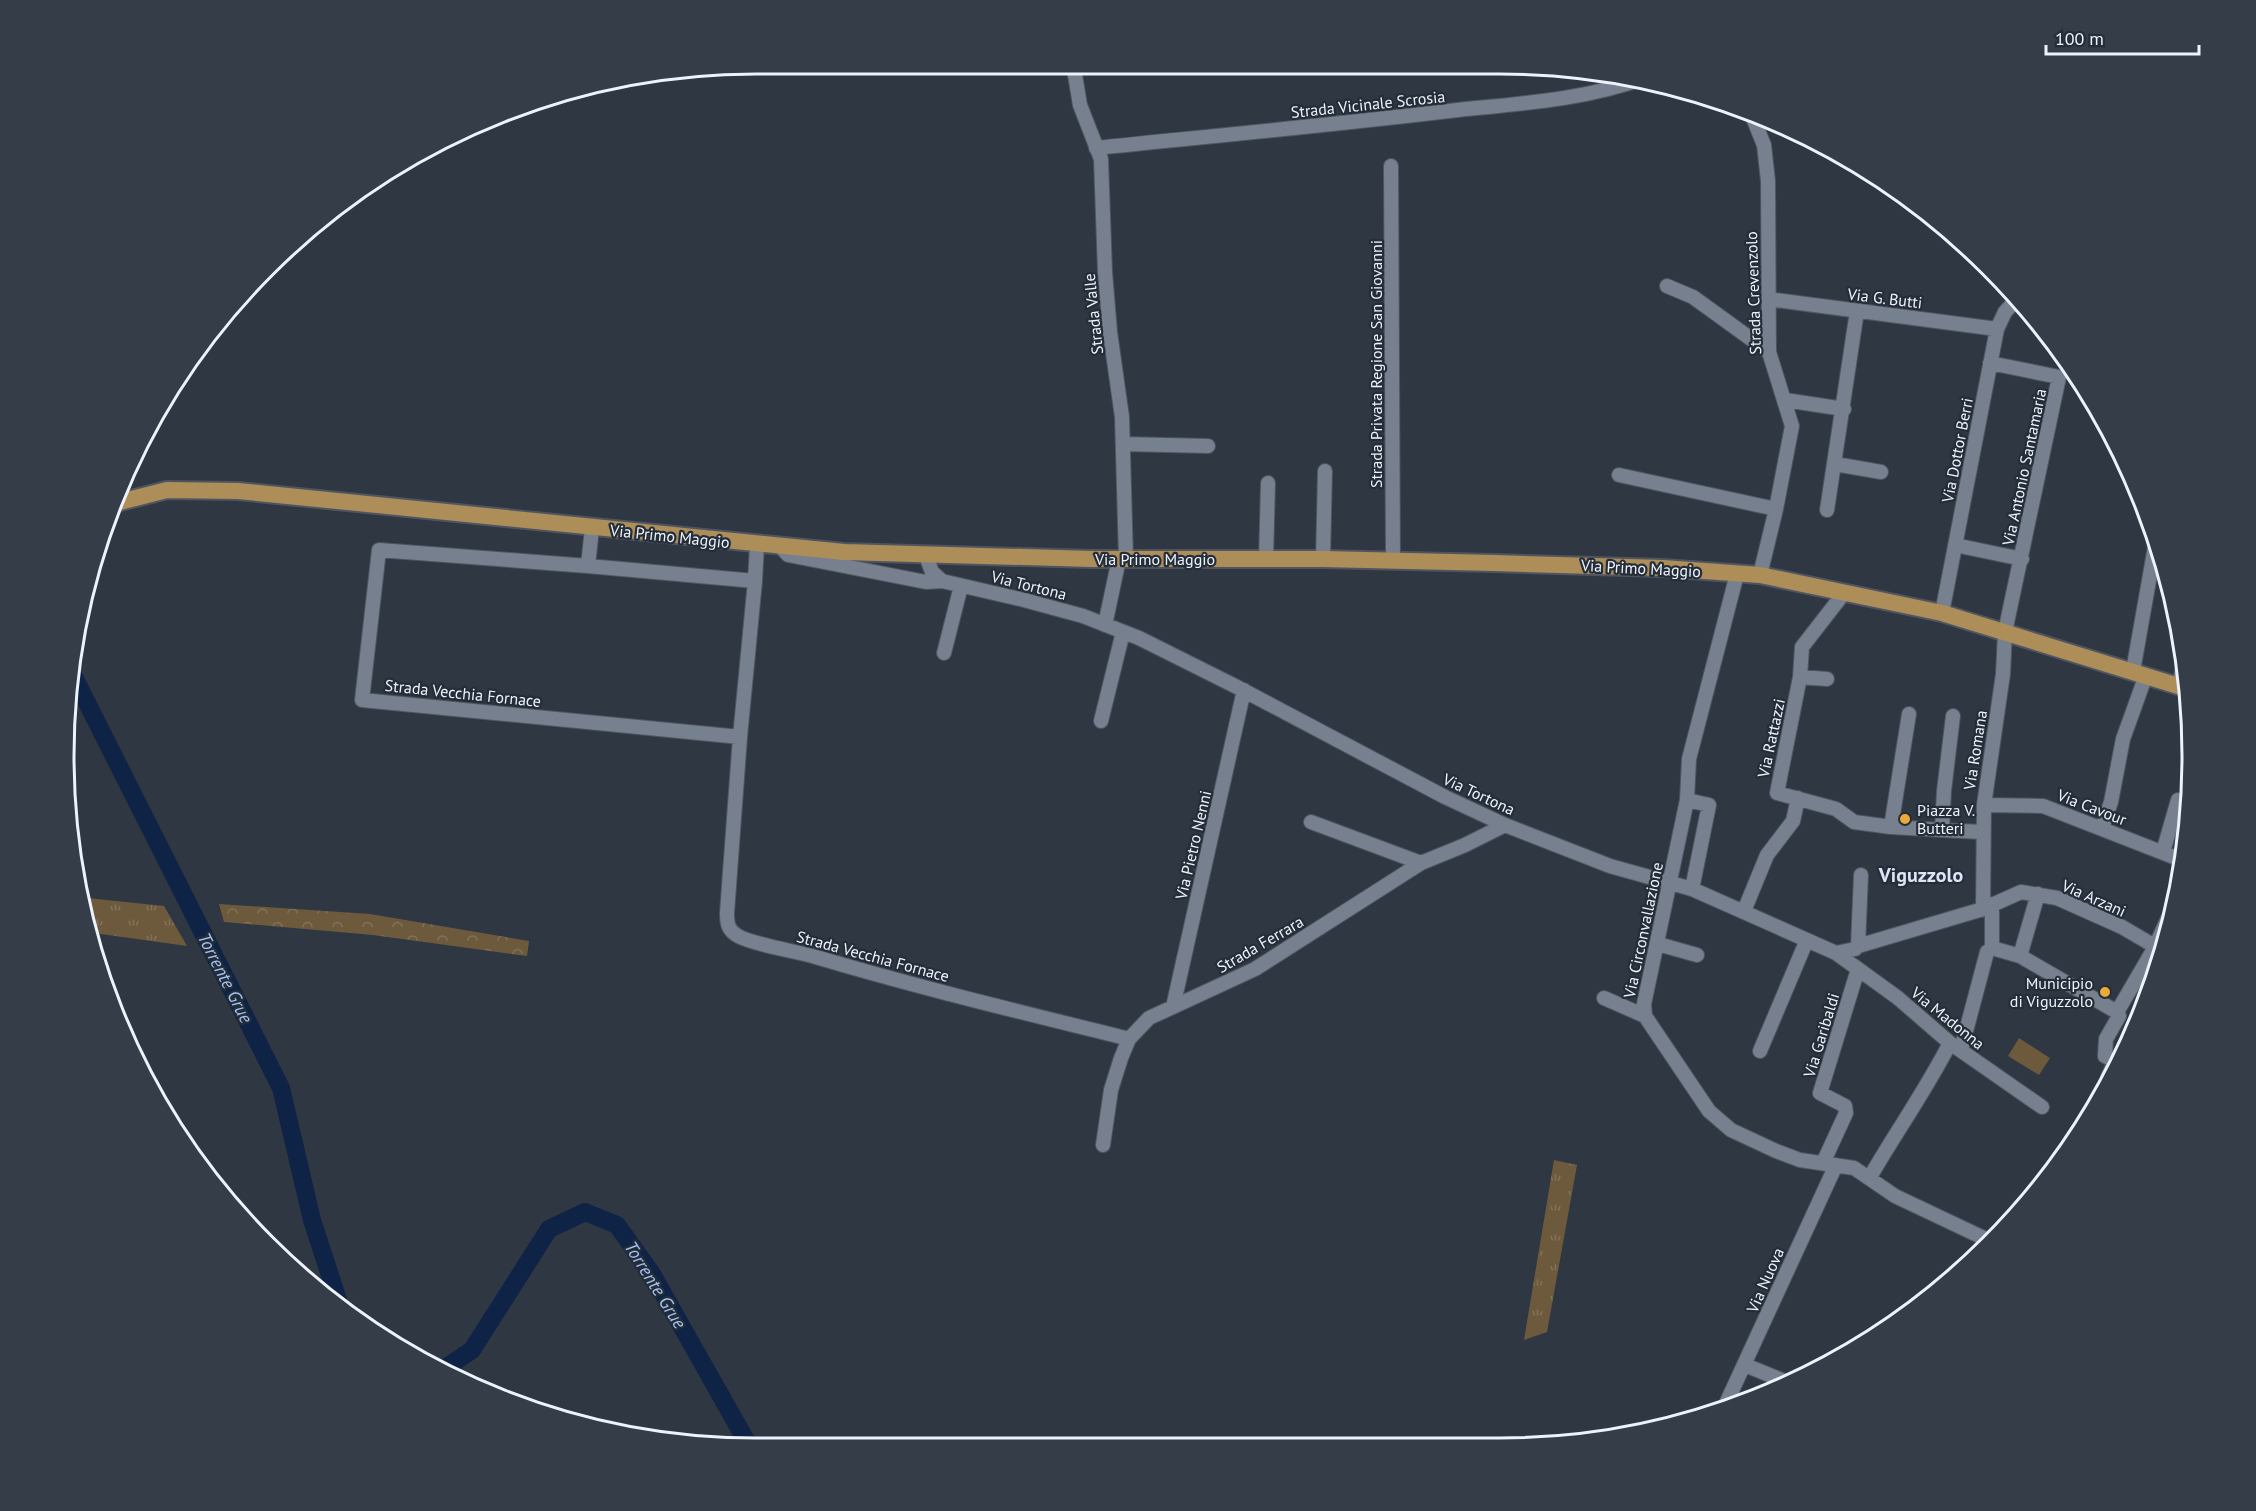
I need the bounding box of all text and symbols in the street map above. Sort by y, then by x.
scale bar [2046,18,2199,56]
text: 100 m [2055,27,2104,50]
street label: Strada Vicinale Scrosia [1290,86,1446,122]
street label: Strada Crevenzolo [1741,231,1765,355]
street label: Strada Privata Regione San Giovanni [1366,240,1386,488]
street label: Strada Valle [1079,273,1107,355]
street label: Via G. Butti [1846,283,1923,312]
street label: Via Antonio Santamaria [1997,387,2050,548]
street label: Via Dottor Berri [1937,396,1977,505]
street label: Via Primo Maggio [608,520,731,552]
street label: Via Primo Maggio [1094,549,1215,569]
street label: Via Primo Maggio [1579,555,1702,581]
street label: Via Tortona [988,566,1069,604]
street label: Strada Vecchia Fornace [384,675,542,711]
street label: Via Rattazzi [1753,697,1789,780]
street label: Via Romana [1959,709,1991,792]
street label: Via Tortona [1439,768,1518,819]
street label: Via Cavour [2054,784,2130,830]
street label: Via Pietro Nenni [1171,788,1215,902]
place label: Piazza V. Butteri [1917,800,1975,838]
marker: Piazza V. Butteri [1898,812,1912,826]
street label: Via Circonvallazione [1619,860,1667,1001]
district label: Viguzzolo [1878,862,1963,888]
street label: Via Arzani [2058,875,2129,921]
street label: Strada Ferrara [1213,911,1307,977]
street label: Strada Vecchia Fornace [795,926,951,986]
water label: Torrente Grue [193,929,258,1028]
place label: Municipio di Viguzzolo [2010,973,2093,1011]
street label: Via Madonna [1906,982,1989,1054]
marker: Municipio di Viguzzolo [2098,985,2112,999]
street label: Via Garibaldi [1798,990,1843,1081]
water label: Torrente Grue [620,1237,692,1333]
street label: Via Nuova [1741,1244,1788,1317]

